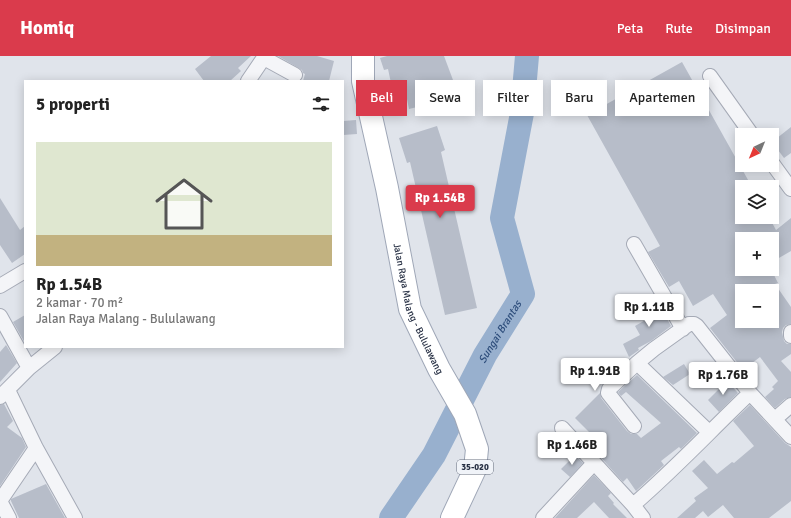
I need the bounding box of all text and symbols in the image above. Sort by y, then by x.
text: Homiq [20,16,74,40]
text: Peta [617,20,643,37]
text: Rute [665,20,693,37]
text: Disimpan [715,20,771,37]
chip: Beli [356,80,407,116]
chip: Sewa [415,80,475,116]
chip: Filter [483,80,543,116]
chip: Baru [551,80,607,116]
chip: Apartemen [615,80,709,116]
icon: filters [310,93,332,115]
text: 5 properti [36,94,110,115]
north arrow [735,128,779,172]
map controls [735,128,779,328]
icon: home [148,168,220,240]
button: layers [735,180,779,224]
pin: Rp 1.54B [399,185,481,219]
text: Rp 1.54B [415,190,465,206]
button: + [735,232,779,276]
street label: Jalan Raya Malang - Bululawang [391,242,446,377]
text: Rp 1.54B [36,274,102,295]
button: − [735,284,779,328]
pin: Rp 1.11B [608,294,690,328]
text: 2 kamar · 70 m² [36,295,123,311]
water label: Sungai Brantas [476,297,525,365]
text: Rp 1.11B [624,299,674,315]
text: Jalan Raya Malang - Bululawang [36,311,216,327]
pin: Rp 1.91B [554,358,636,392]
pin: Rp 1.76B [682,362,764,396]
text: Rp 1.91B [570,363,620,379]
text: Rp 1.76B [698,367,748,383]
pin: Rp 1.46B [531,432,613,466]
text: Rp 1.46B [547,437,597,453]
road number: 35-020 [457,460,493,474]

